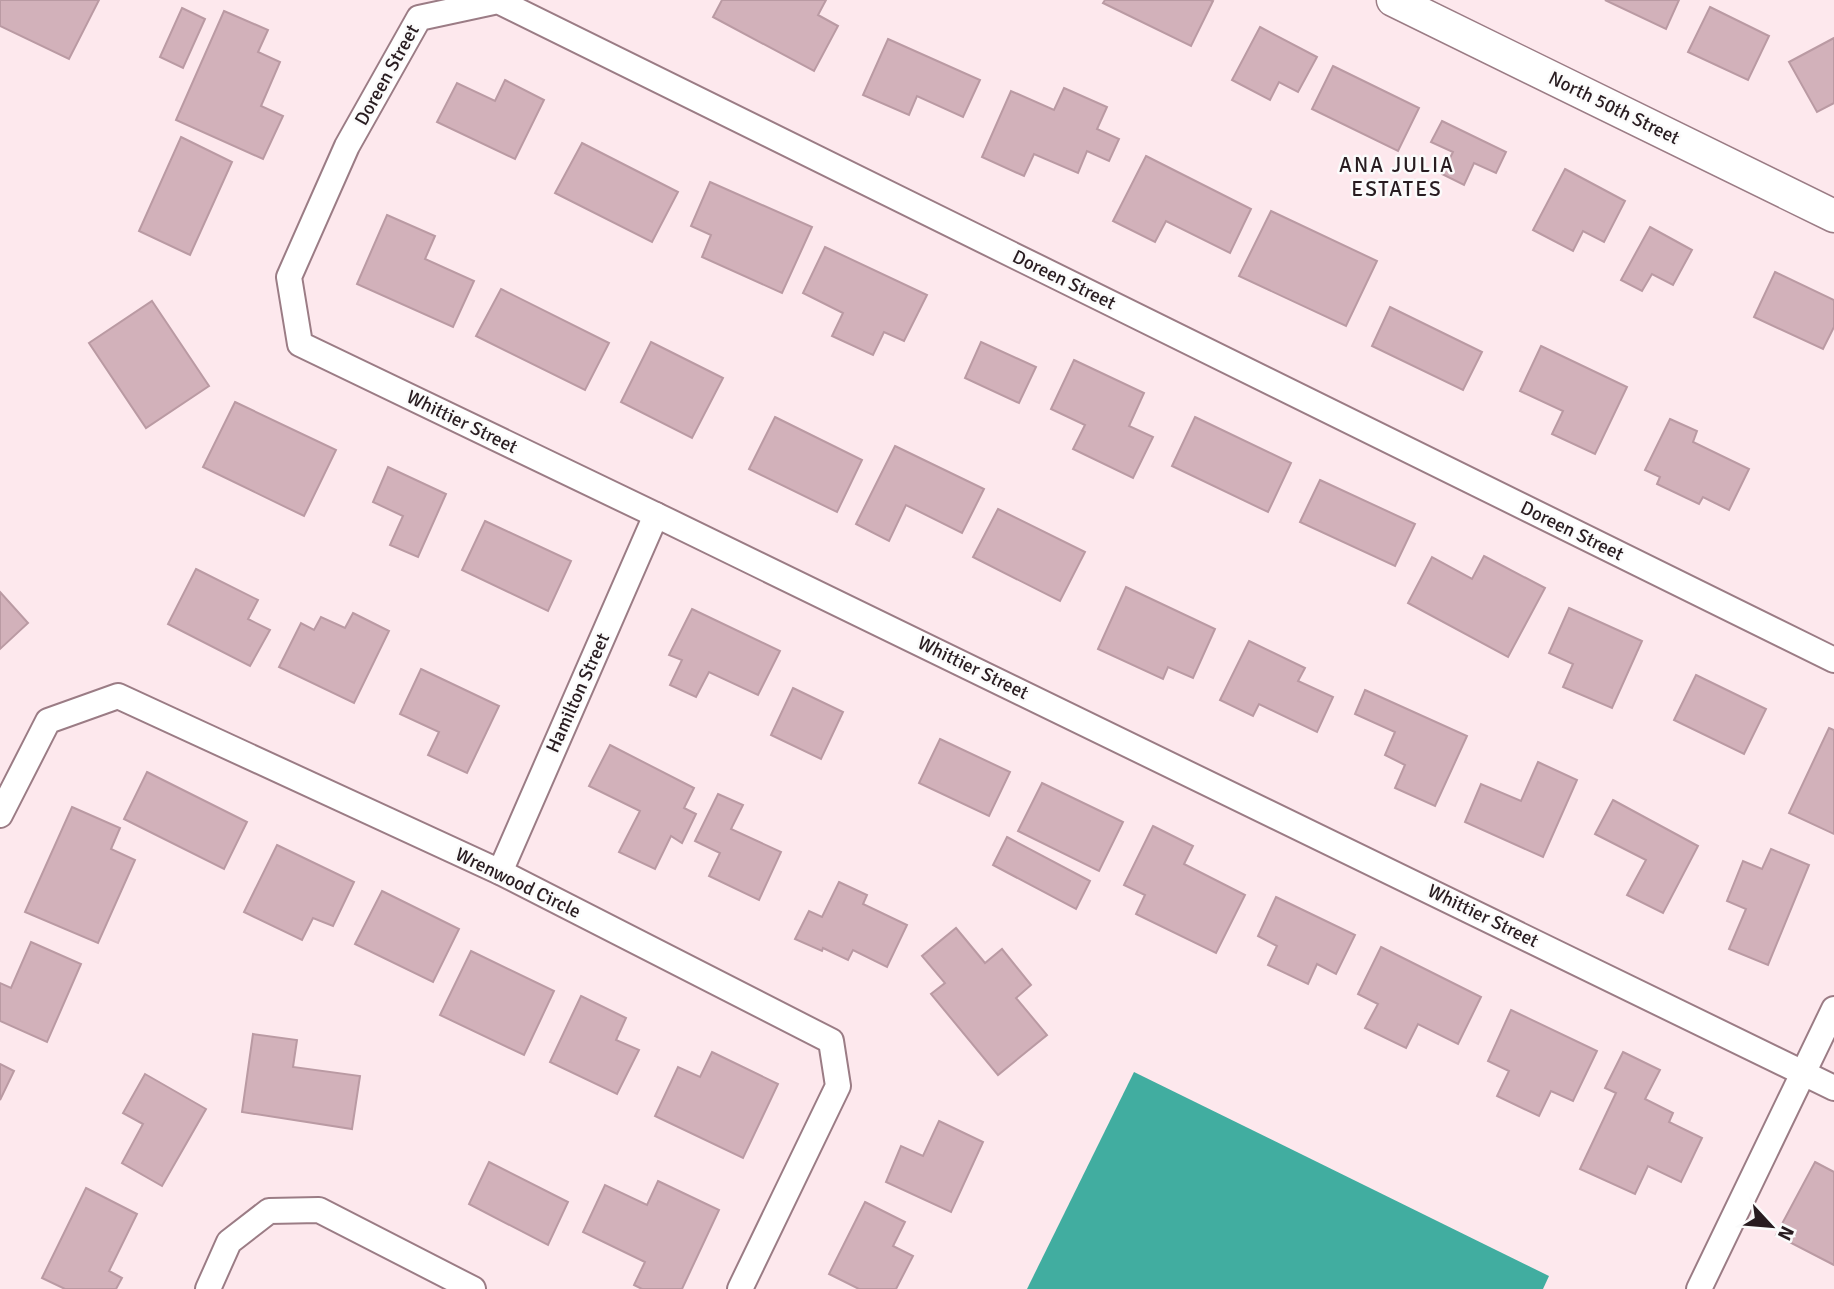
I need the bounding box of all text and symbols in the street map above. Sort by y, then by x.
street label: Doreen Street [349,20,425,130]
street label: North 50th Street [1545,66,1684,150]
district label: ANA JULIA ESTATES [1339,152,1455,202]
street label: Doreen Street [1008,245,1120,315]
street label: Whittier Street [403,385,522,459]
street label: Doreen Street [1516,496,1628,566]
street label: Hamilton Street [541,629,615,757]
street label: Whittier Street [914,631,1033,705]
street label: Wrenwood Circle [451,842,585,924]
street label: Whittier Street [1424,879,1543,953]
north arrow [1736,1191,1806,1261]
text: N [1772,1222,1799,1244]

